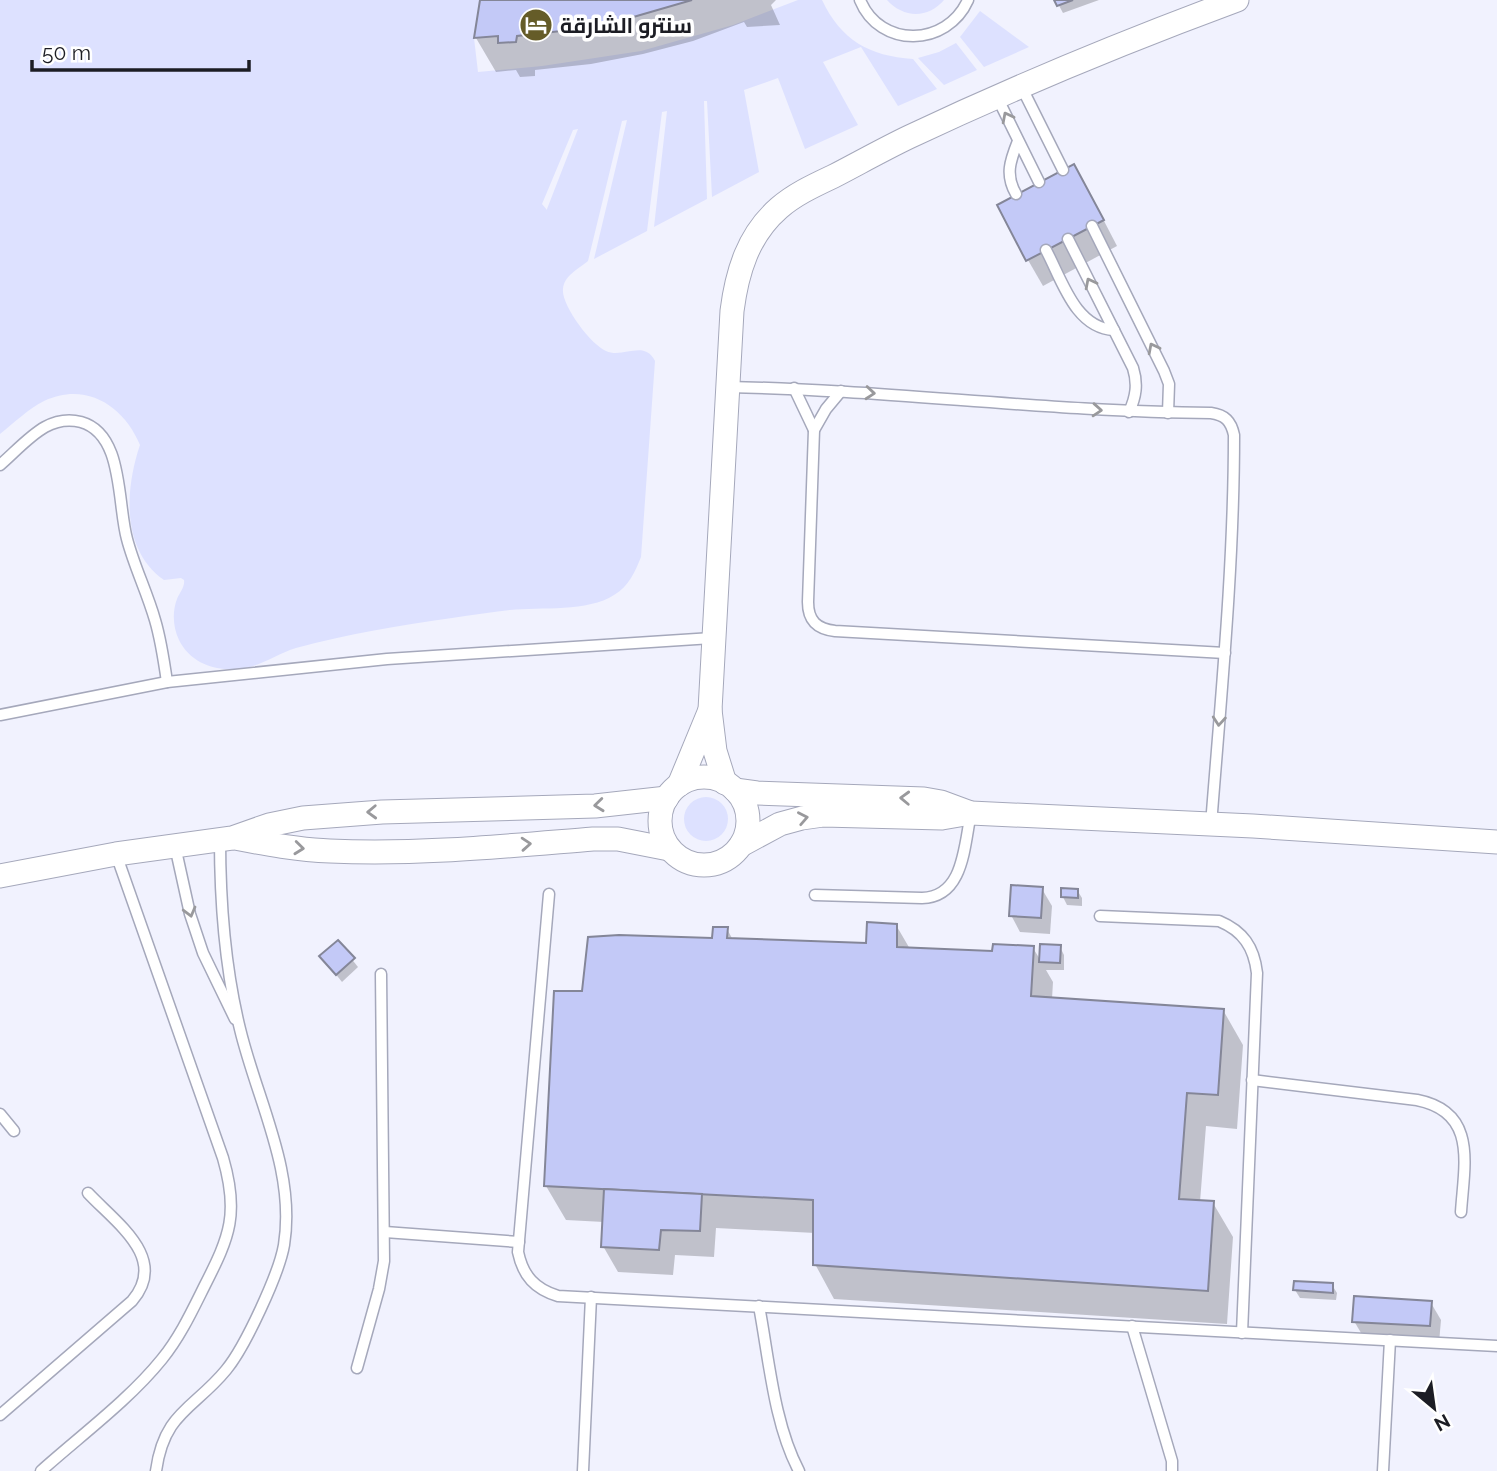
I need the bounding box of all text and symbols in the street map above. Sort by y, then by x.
hotel icon: سنترو الشارقة [517,6,555,44]
place label: سنترو الشارقة [560,13,692,39]
scale bar [32,28,248,72]
text: 50 m [42,40,91,65]
one-way arrow [1001,112,1015,124]
one-way arrow [1084,278,1098,290]
one-way arrow [1147,343,1161,355]
one-way arrow [865,385,876,400]
one-way arrow [1092,402,1103,417]
one-way arrow [1212,716,1227,727]
one-way arrow [900,791,911,806]
one-way arrow [593,797,605,812]
one-way arrow [366,805,377,820]
one-way arrow [797,812,809,827]
one-way arrow [521,837,532,852]
one-way arrow [294,840,305,855]
one-way arrow [182,906,197,918]
north arrow [1399,1373,1469,1443]
text: N [1431,1410,1454,1436]

